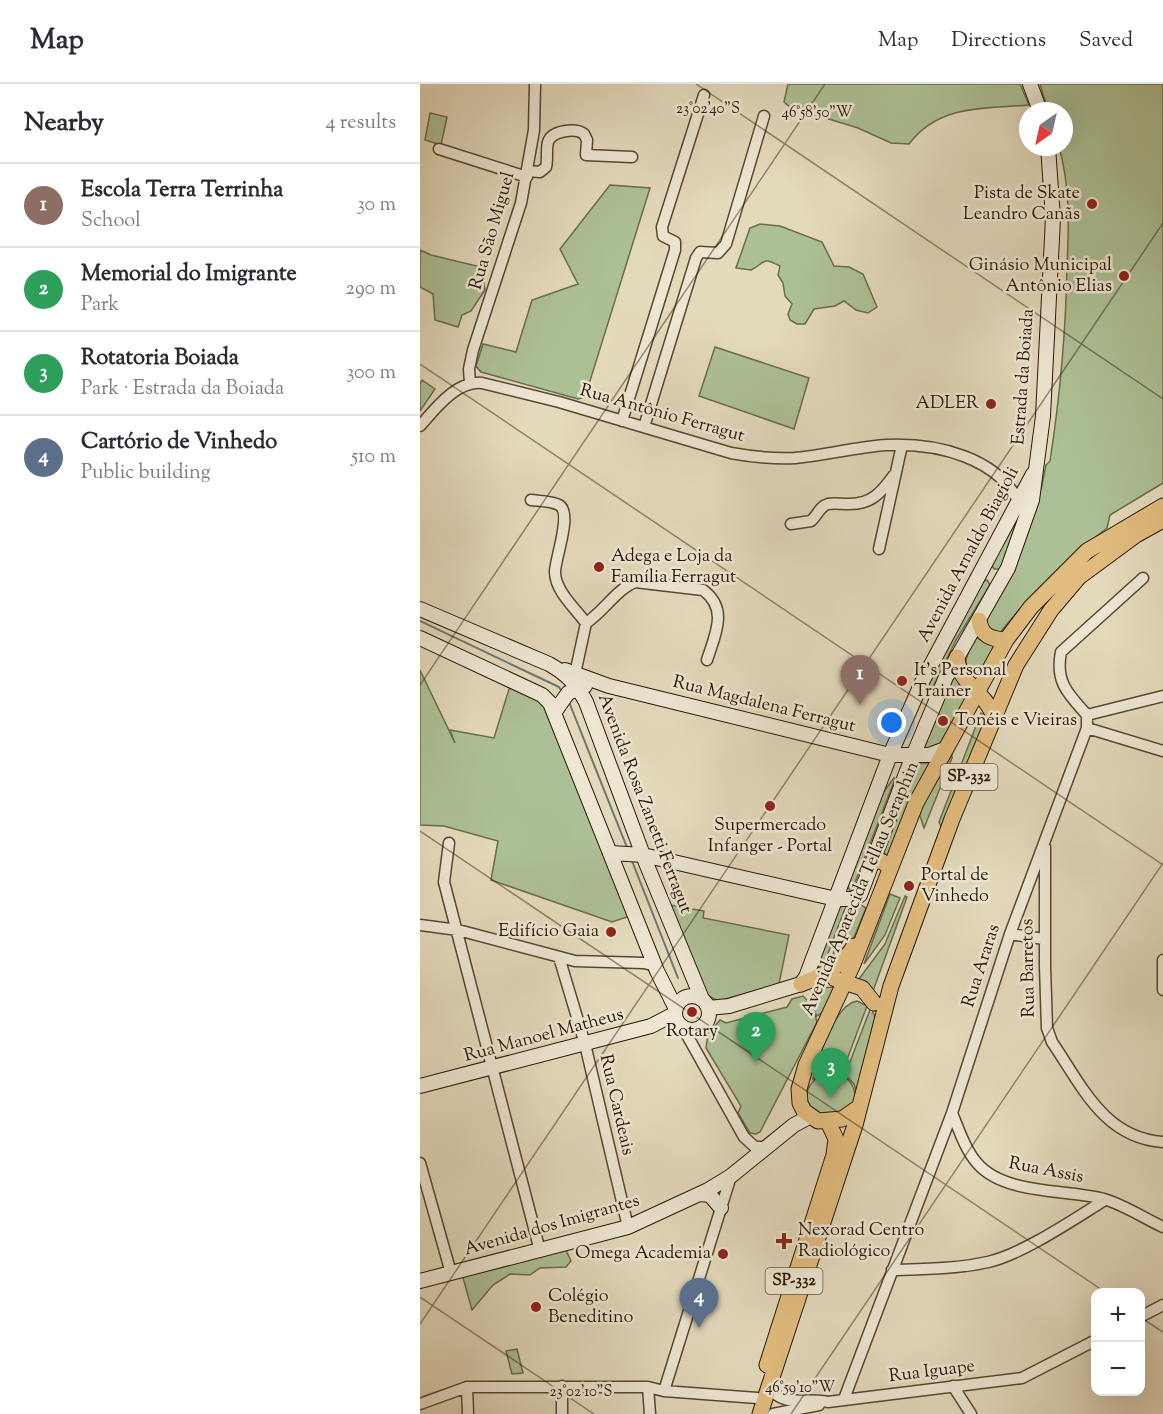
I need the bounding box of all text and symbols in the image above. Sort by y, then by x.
text: Map [30,21,84,61]
text: Map [878,26,918,56]
text: Directions [951,26,1046,56]
text: Saved [1079,26,1133,56]
text: 23°02'40"S [676,99,740,120]
north arrow [1019,102,1073,156]
text: 46°58'50"W [781,103,853,124]
text: Nearby [24,105,104,142]
text: 4 results [325,109,396,138]
street label: Rua São Miguel [464,169,522,293]
text: Escola Terra Terrinha [81,175,283,207]
place label: Pista de Skate Leandro Canãs [963,181,1080,228]
text: 1 [40,191,47,220]
text: 30 m [357,191,396,220]
marker: Pista de Skate Leandro Canãs [1085,197,1099,211]
text: School [81,207,141,236]
place label: Ginásio Municipal Antônio Elias [969,253,1112,300]
text: Memorial do Imigrante [81,259,297,291]
marker: Ginásio Municipal Antônio Elias [1117,269,1131,283]
text: 2 [39,275,48,304]
text: 290 m [346,275,396,304]
text: Park [81,291,119,320]
street label: Estrada da Boiada [1006,308,1042,446]
text: Rotatoria Boiada [81,343,239,375]
text: 3 [39,359,48,388]
text: 300 m [346,359,396,388]
text: Park · Estrada da Boiada [81,375,284,404]
street label: Rua Antônio Ferragut [577,378,747,450]
place label: ADLER [915,391,979,417]
marker: ADLER [984,397,998,411]
text: Cartório de Vinhedo [81,427,277,459]
text: 4 [38,443,49,472]
text: 510 m [351,443,396,472]
text: Public building [81,459,211,488]
street label: Avenida Arnaldo Biagioli [912,463,1026,647]
place label: Adega e Loja da Família Ferragut [611,544,736,591]
marker: Adega e Loja da Família Ferragut [592,560,606,574]
pin: 1 [840,656,880,705]
place label: It's Personal Trainer [914,658,1007,705]
street label: Rua Magdalena Ferragut [670,670,858,740]
marker: It's Personal Trainer [895,674,909,688]
street label: Avenida Rosa Zanetti Ferragut [590,690,698,918]
your location [877,708,906,737]
place label: Tonéis e Vieiras [955,708,1077,734]
marker: Tonéis e Vieiras [936,714,950,728]
street label: Avenida Aparecida Tellau Seraphin [796,758,927,1020]
road number: SP-332 [940,764,998,790]
marker: Supermercado Infanger - Portal [763,799,777,813]
place label: Supermercado Infanger - Portal [708,813,832,860]
place label: Portal de Vinhedo [921,863,989,910]
marker: Portal de Vinhedo [902,879,916,893]
street label: Rua Barretos [1015,918,1043,1018]
place label: Edifício Gaia [498,919,599,945]
street label: Rua Araras [956,921,1008,1011]
marker: Edifício Gaia [604,925,618,939]
street label: Rua Manoel Matheus [461,1002,627,1070]
marker: Rotary [685,1005,699,1019]
pin: 2 [736,1012,776,1062]
place label: Rotary [666,1019,718,1045]
pin: 3 [812,1048,850,1098]
street label: Rua Cardeais [592,1052,640,1158]
street label: Rua Assis [1006,1151,1086,1191]
street label: Avenida dos Imigrantes [461,1189,643,1263]
place label: Nexorad Centro Radiológico [798,1218,924,1265]
marker: Nexorad Centro Radiológico [775,1232,793,1250]
place label: Omega Academia [575,1241,711,1267]
marker: Omega Academia [716,1247,730,1261]
road number: SP-332 [766,1268,823,1294]
pin: 4 [680,1278,718,1328]
place label: Colégio Beneditino [548,1284,633,1331]
map controls [1091,1288,1145,1396]
button: + [1091,1288,1145,1342]
marker: Colégio Beneditino [529,1300,543,1314]
button: − [1091,1342,1145,1396]
street label: Rua Iguape [888,1354,976,1390]
text: 46°59'10"W [765,1378,835,1399]
text: 23°02'10"S [550,1382,612,1403]

